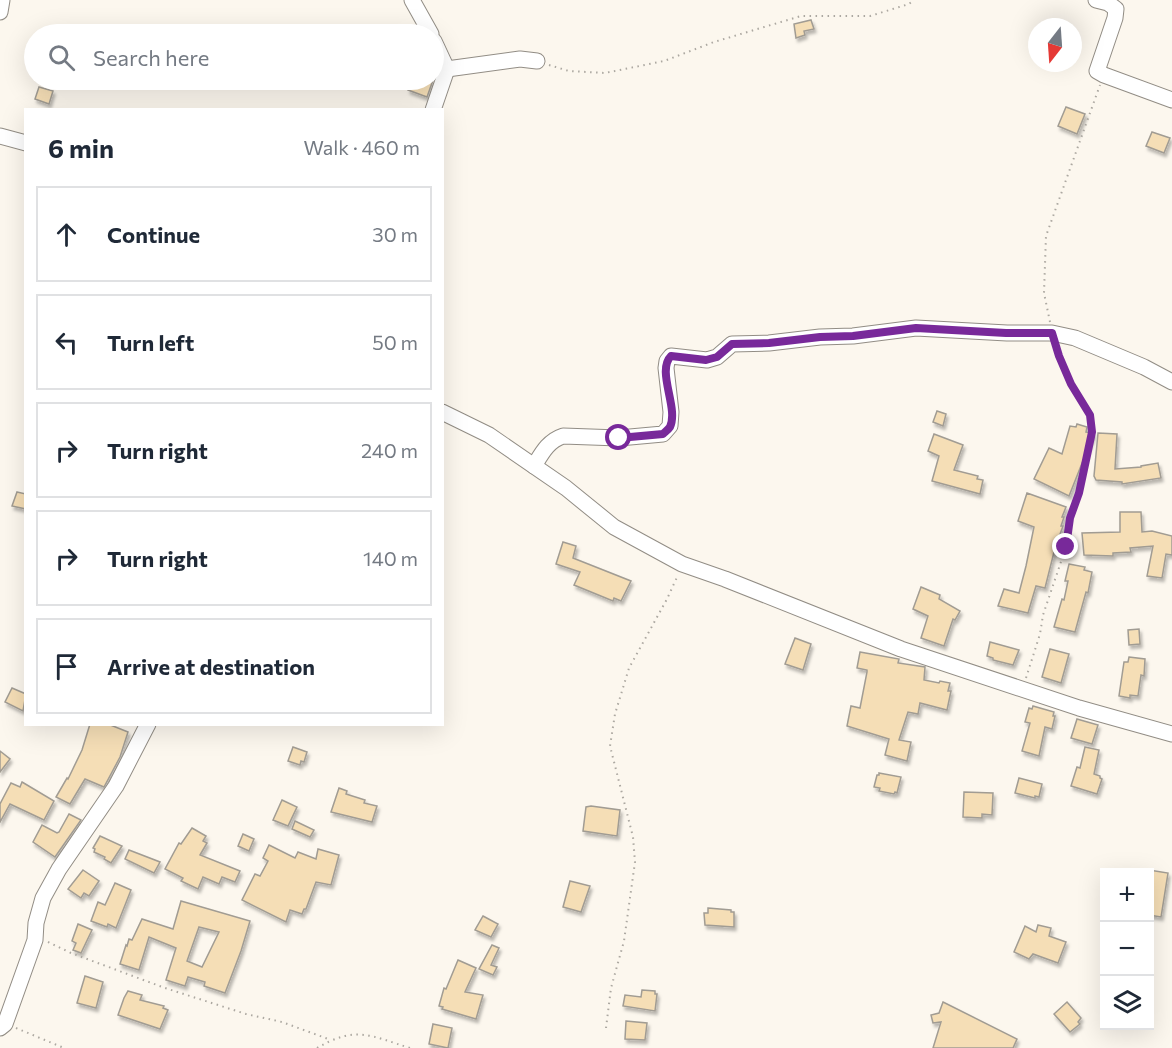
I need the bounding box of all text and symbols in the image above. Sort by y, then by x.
north arrow [1028,18,1082,72]
search box [24,24,444,90]
icon: search [45,41,78,74]
text: Search here [93,44,209,71]
text: 6 min [48,132,114,163]
text: Walk · 460 m [303,135,420,159]
icon: ahead [50,218,83,251]
text: Continue [107,221,200,248]
text: 30 m [372,222,418,246]
icon: left [50,326,83,359]
text: Turn left [107,329,194,356]
text: 50 m [372,330,418,354]
route start [605,424,631,450]
icon: right [50,434,83,467]
text: Turn right [107,437,208,464]
text: 240 m [361,438,418,462]
route end [1052,533,1078,559]
icon: right [50,542,83,575]
text: Turn right [107,545,208,572]
text: 140 m [363,546,418,570]
icon: arrive [50,650,83,683]
text: Arrive at destination [107,653,315,680]
map controls [1100,868,1154,1030]
button: + [1100,868,1154,922]
button: − [1100,922,1154,976]
button: layers [1100,976,1154,1030]

